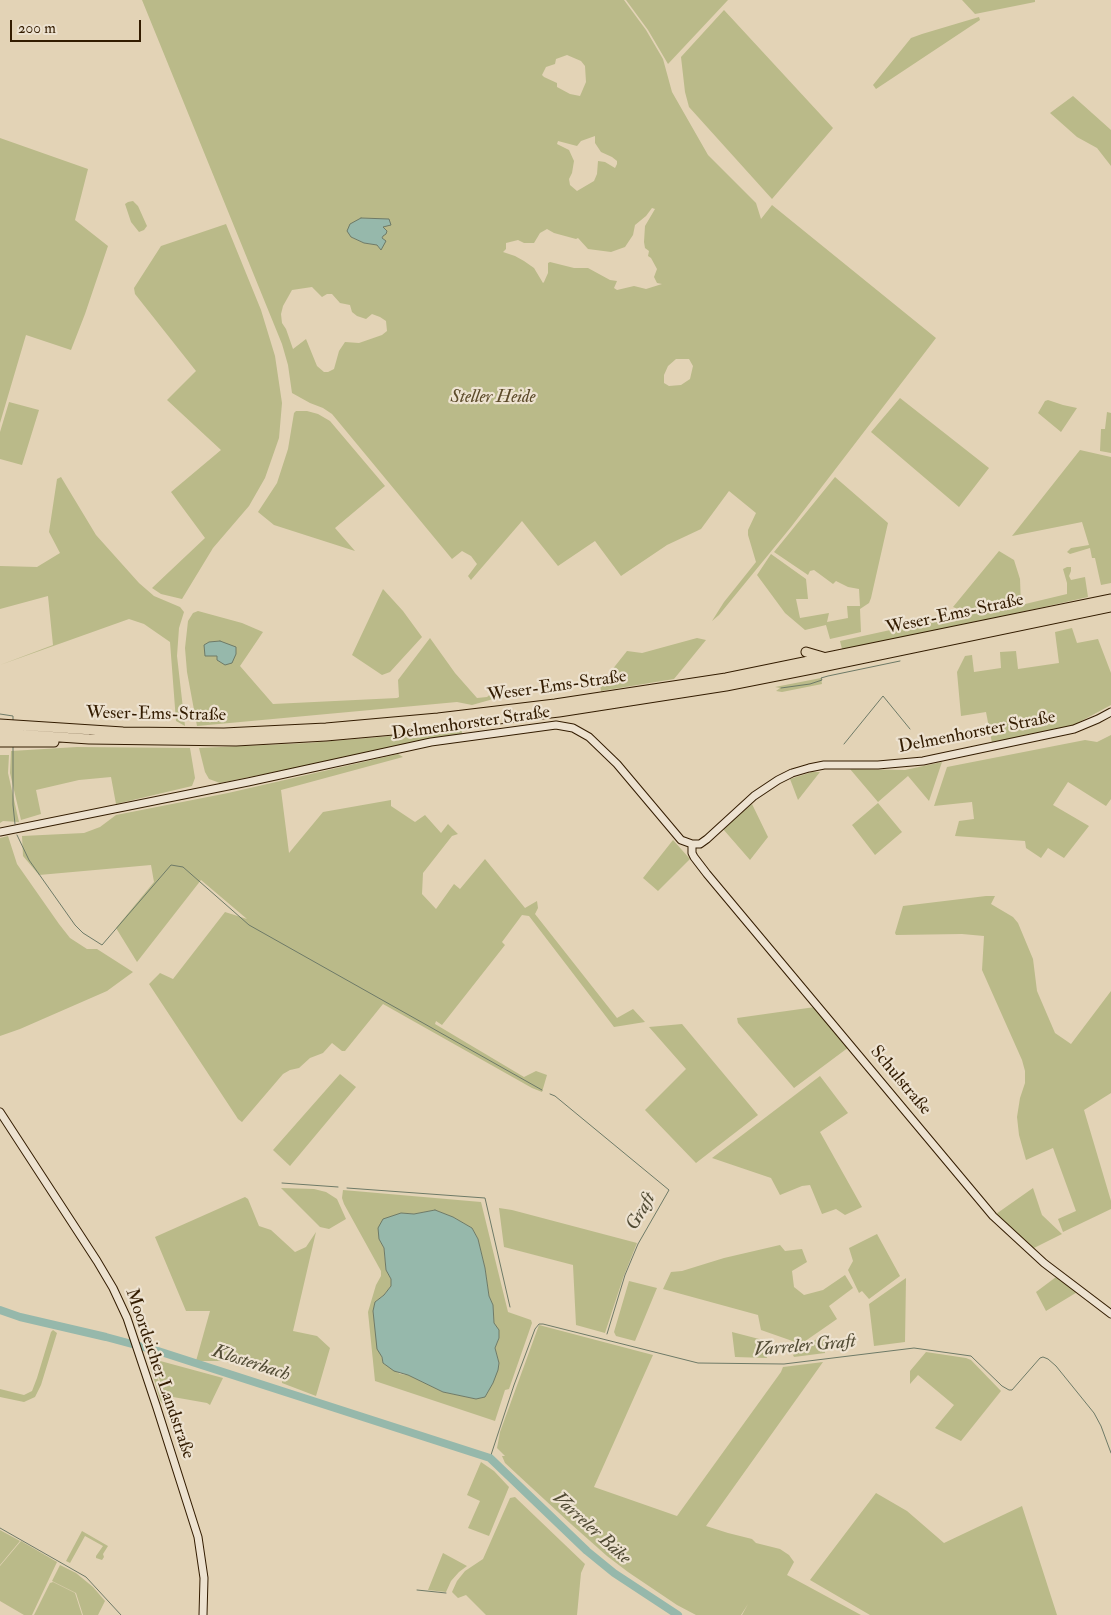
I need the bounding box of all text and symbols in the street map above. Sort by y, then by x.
scale bar [12,10,144,42]
text: 200 m [18,19,56,38]
park label: Steller Heide [450,387,536,409]
street label: Weser-Ems-Straße [884,590,1026,640]
street label: Weser-Ems-Straße [486,667,628,707]
street label: Delmenhorster Straße [391,702,551,746]
street label: Weser-Ems-Straße [86,703,226,727]
street label: Delmenhorster Straße [897,707,1057,759]
street label: Schulstraße [865,1042,935,1120]
water label: Graft [622,1189,662,1235]
street label: Moordeicher Landstraße [120,1286,198,1462]
water label: Varreler Graft [753,1331,857,1363]
water label: Klosterbach [209,1341,293,1387]
water label: Varreler Bäke [547,1488,635,1570]

